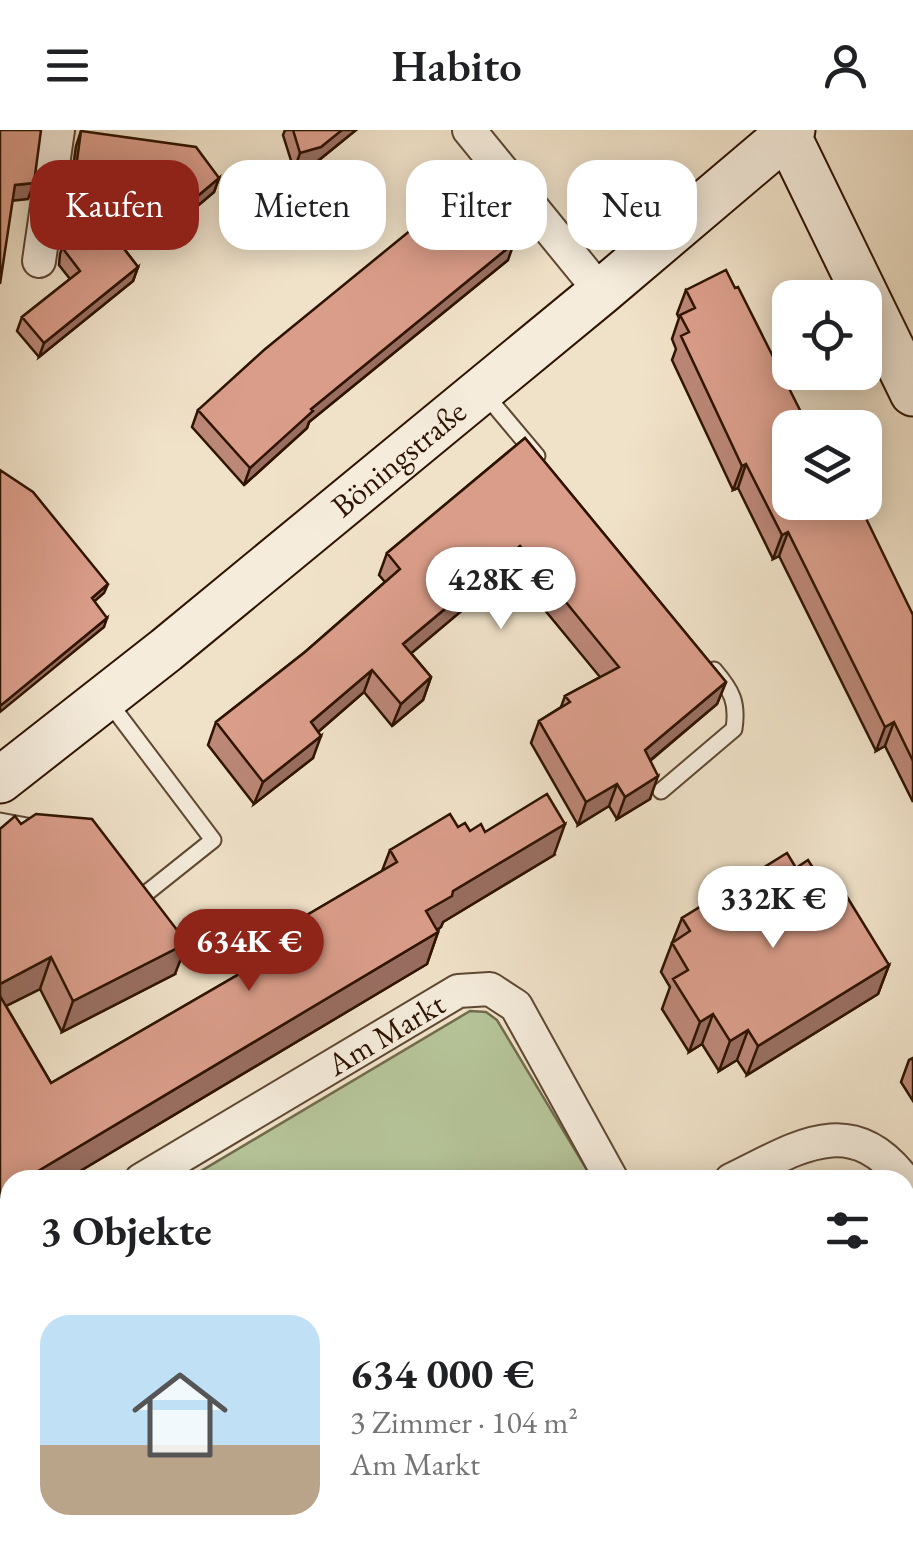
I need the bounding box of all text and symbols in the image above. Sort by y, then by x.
text: Habito [391,36,522,94]
icon: menu [40,38,95,93]
icon: person [818,38,873,93]
chip: Kaufen [30,160,199,250]
chip: Mieten [219,160,386,250]
chip: Filter [406,160,547,250]
chip: Neu [567,160,697,250]
map controls [772,280,882,520]
button: locate [772,280,882,390]
street label: Böningstraße [322,391,475,527]
button: layers [772,410,882,520]
pin: 428K € [420,547,582,632]
text: 428K € [448,558,554,600]
pin: 332K € [692,866,854,951]
text: 332K € [720,877,826,919]
pin: 634K € [168,909,330,994]
text: 634K € [196,920,302,962]
street label: Am Markt [318,983,452,1086]
text: 3 Objekte [40,1203,212,1258]
icon: filters [820,1203,875,1258]
text: 634 000 € [350,1346,534,1401]
icon: home [120,1355,240,1475]
text: 3 Zimmer · 104 m² [350,1401,578,1443]
text: Am Markt [350,1443,480,1485]

